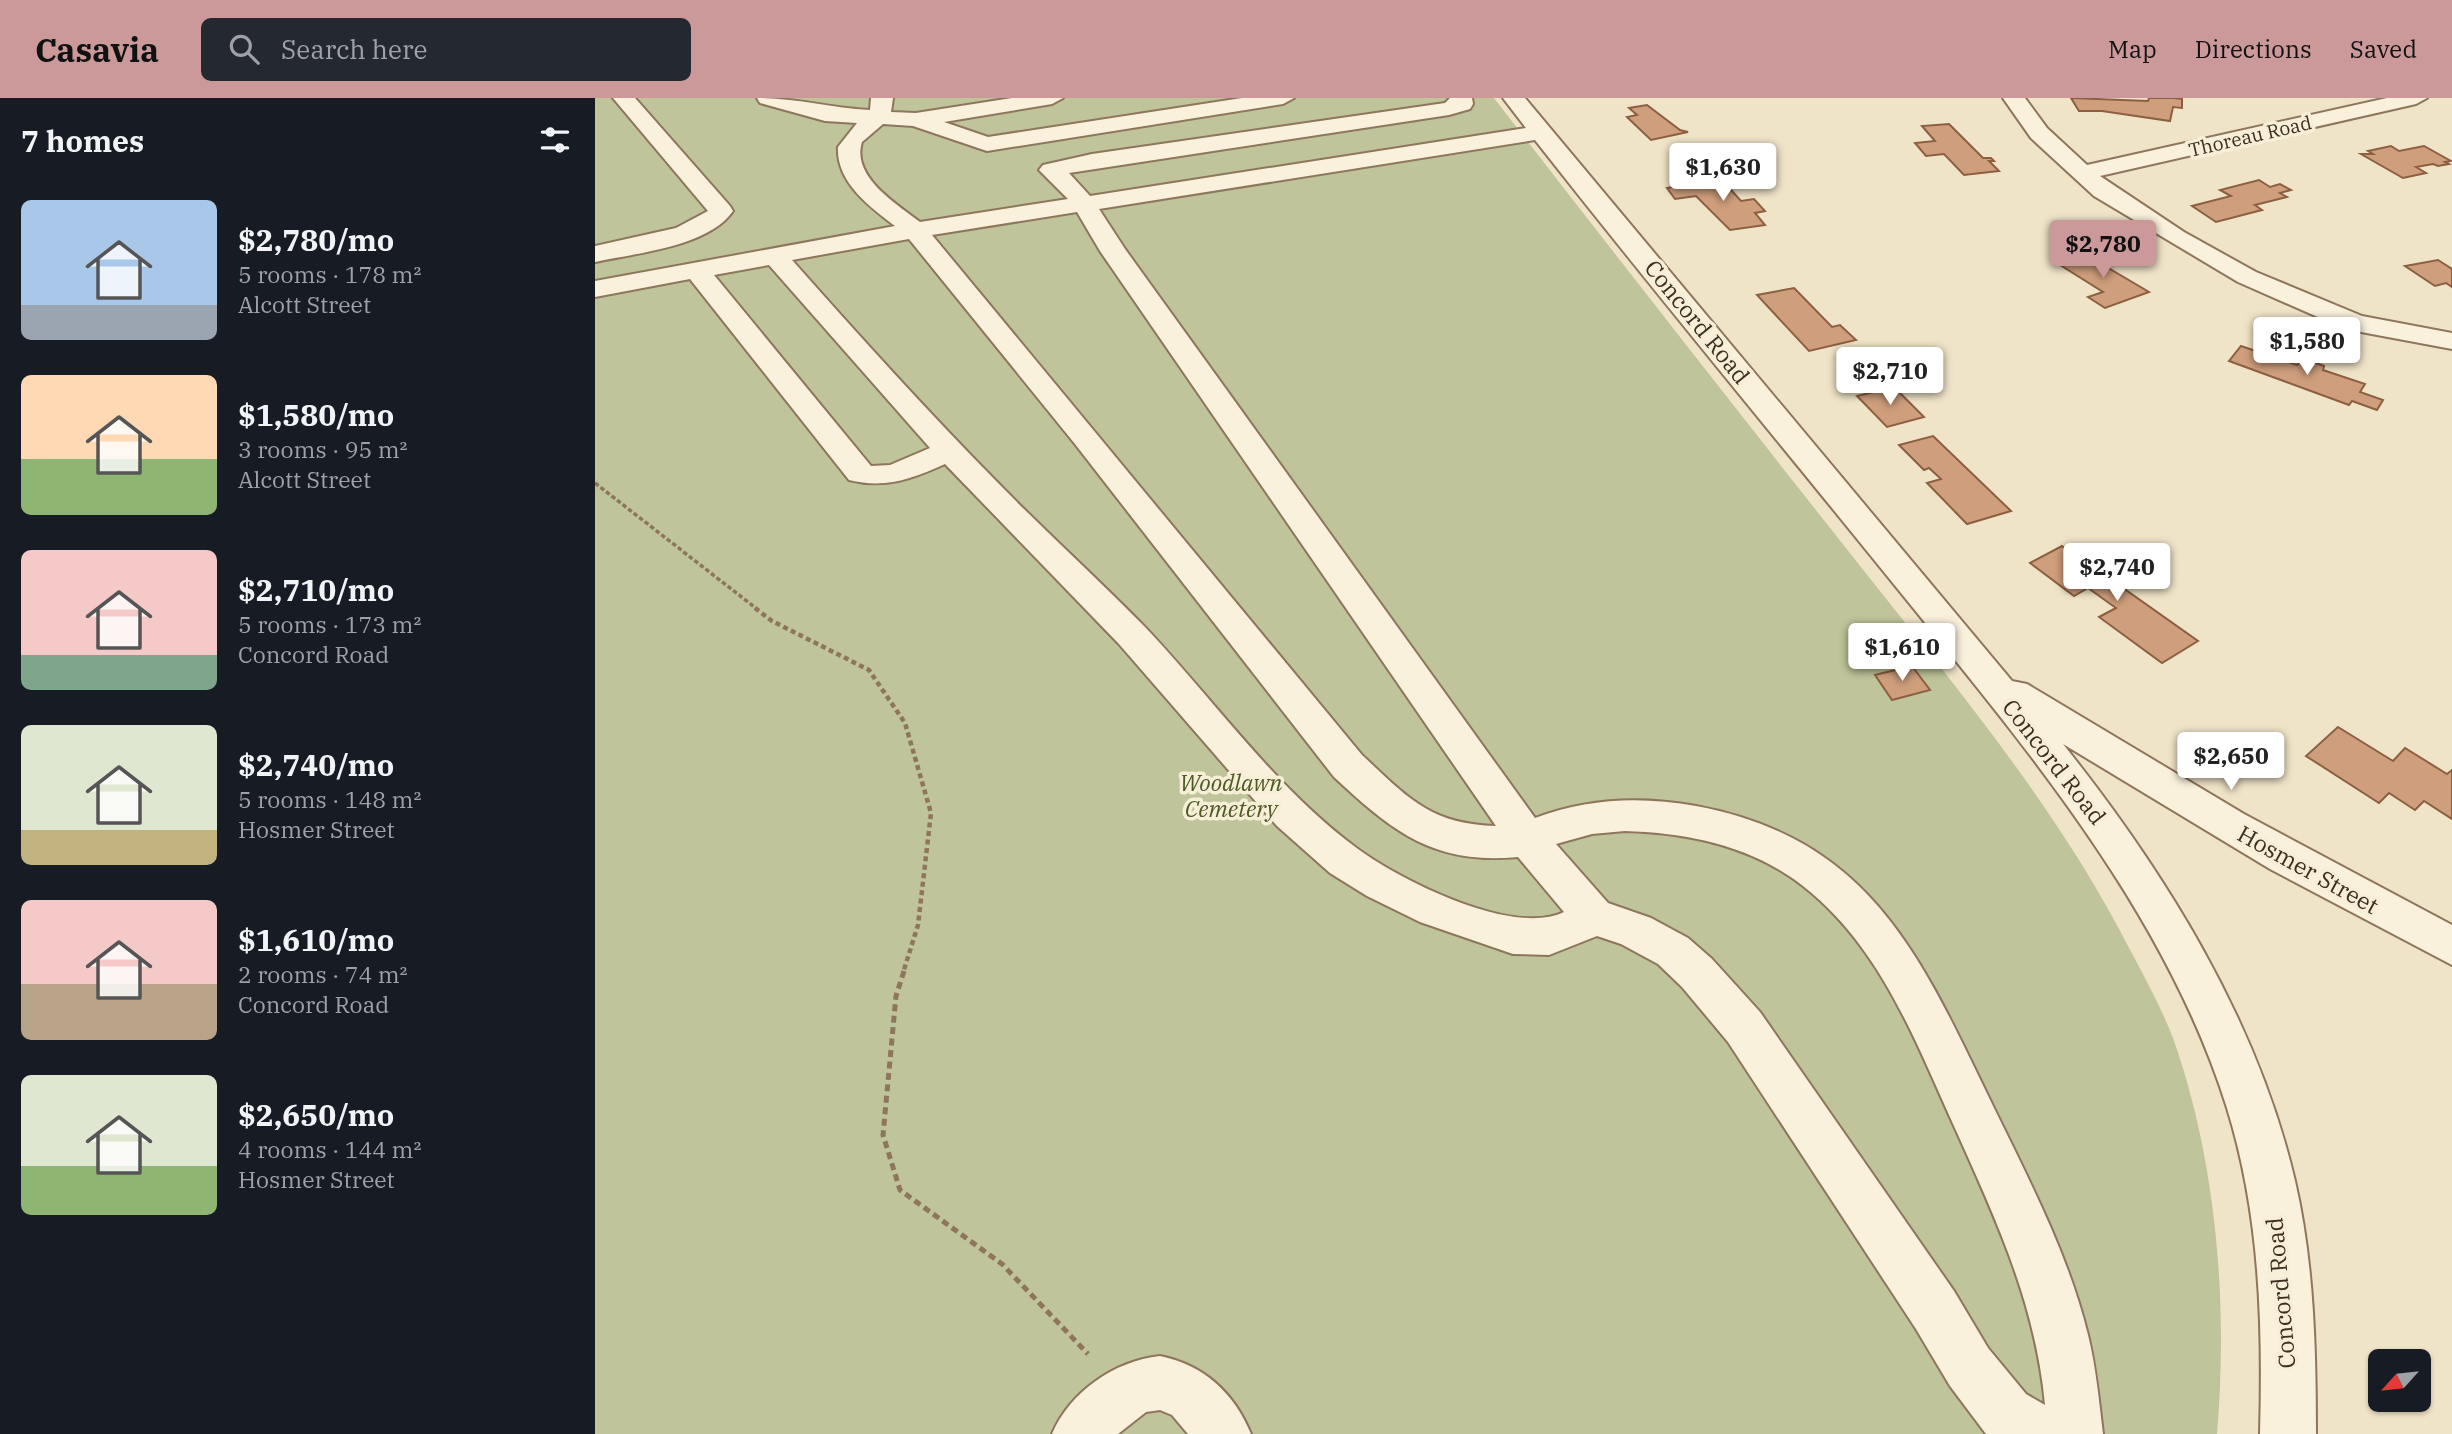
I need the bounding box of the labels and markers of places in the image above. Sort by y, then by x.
pin: $1,630 [1666,144,1780,203]
pin: $2,780 [2046,220,2160,280]
pin: $1,580 [2250,317,2364,377]
pin: $2,710 [1833,348,1947,407]
pin: $2,740 [2060,544,2174,603]
pin: $1,610 [1845,624,1959,683]
pin: $2,650 [2174,732,2288,792]

